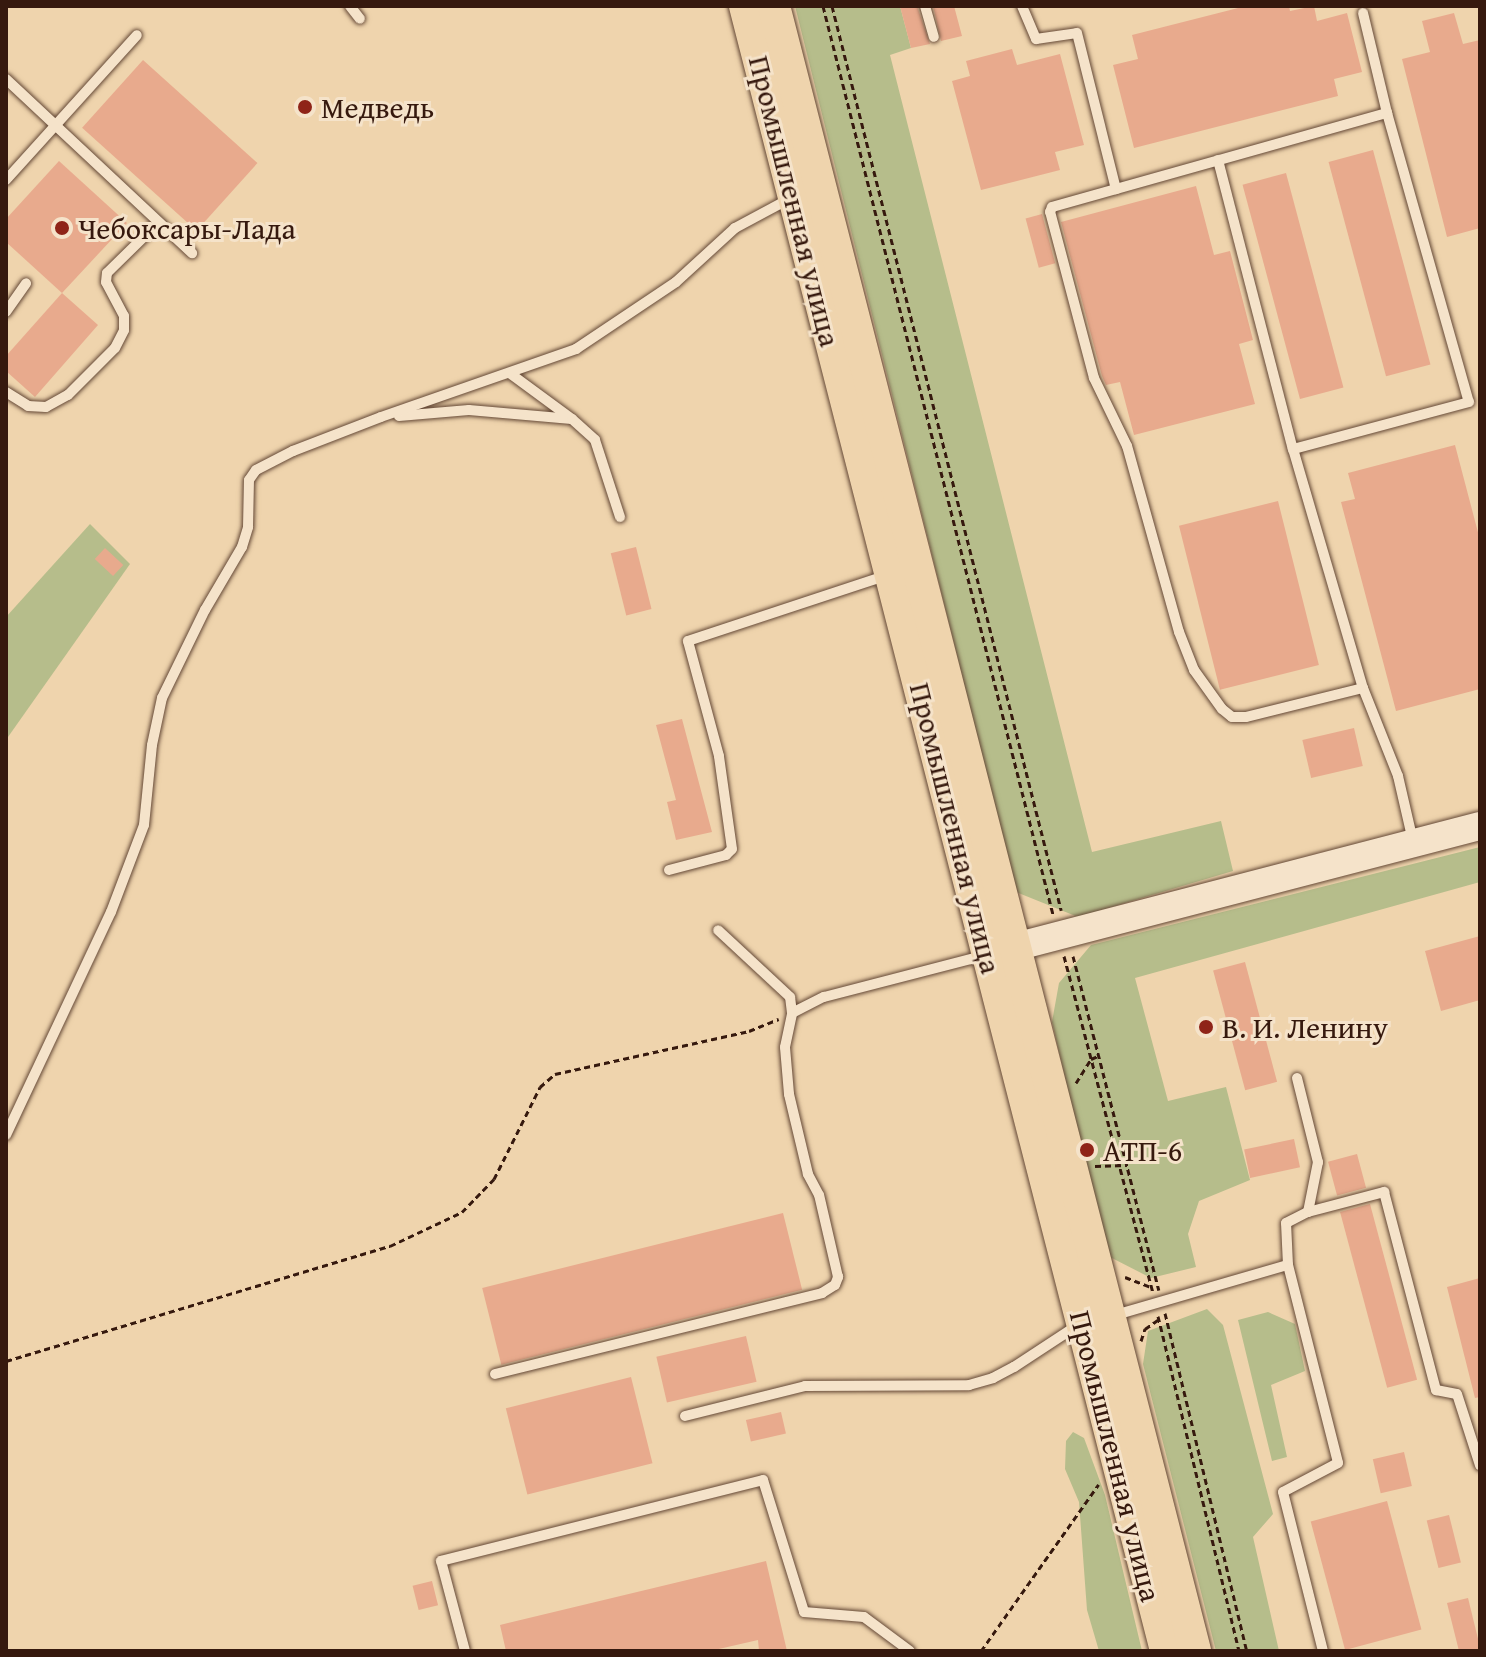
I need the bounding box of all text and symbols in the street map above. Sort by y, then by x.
street label: Промышленная улица [741,52,849,350]
place label: Медведь [321,89,434,125]
marker: Медведь [296,98,314,116]
place label: Чебоксары-Лада [78,210,296,246]
marker: Чебоксары-Лада [53,219,71,237]
street label: Промышленная улица [902,679,1010,977]
place label: В. И. Ленину [1222,1009,1388,1045]
marker: В. И. Ленину [1197,1018,1215,1036]
place label: АТП-6 [1103,1132,1182,1168]
marker: АТП-6 [1078,1141,1096,1159]
street label: Промышленная улица [1062,1307,1170,1605]

